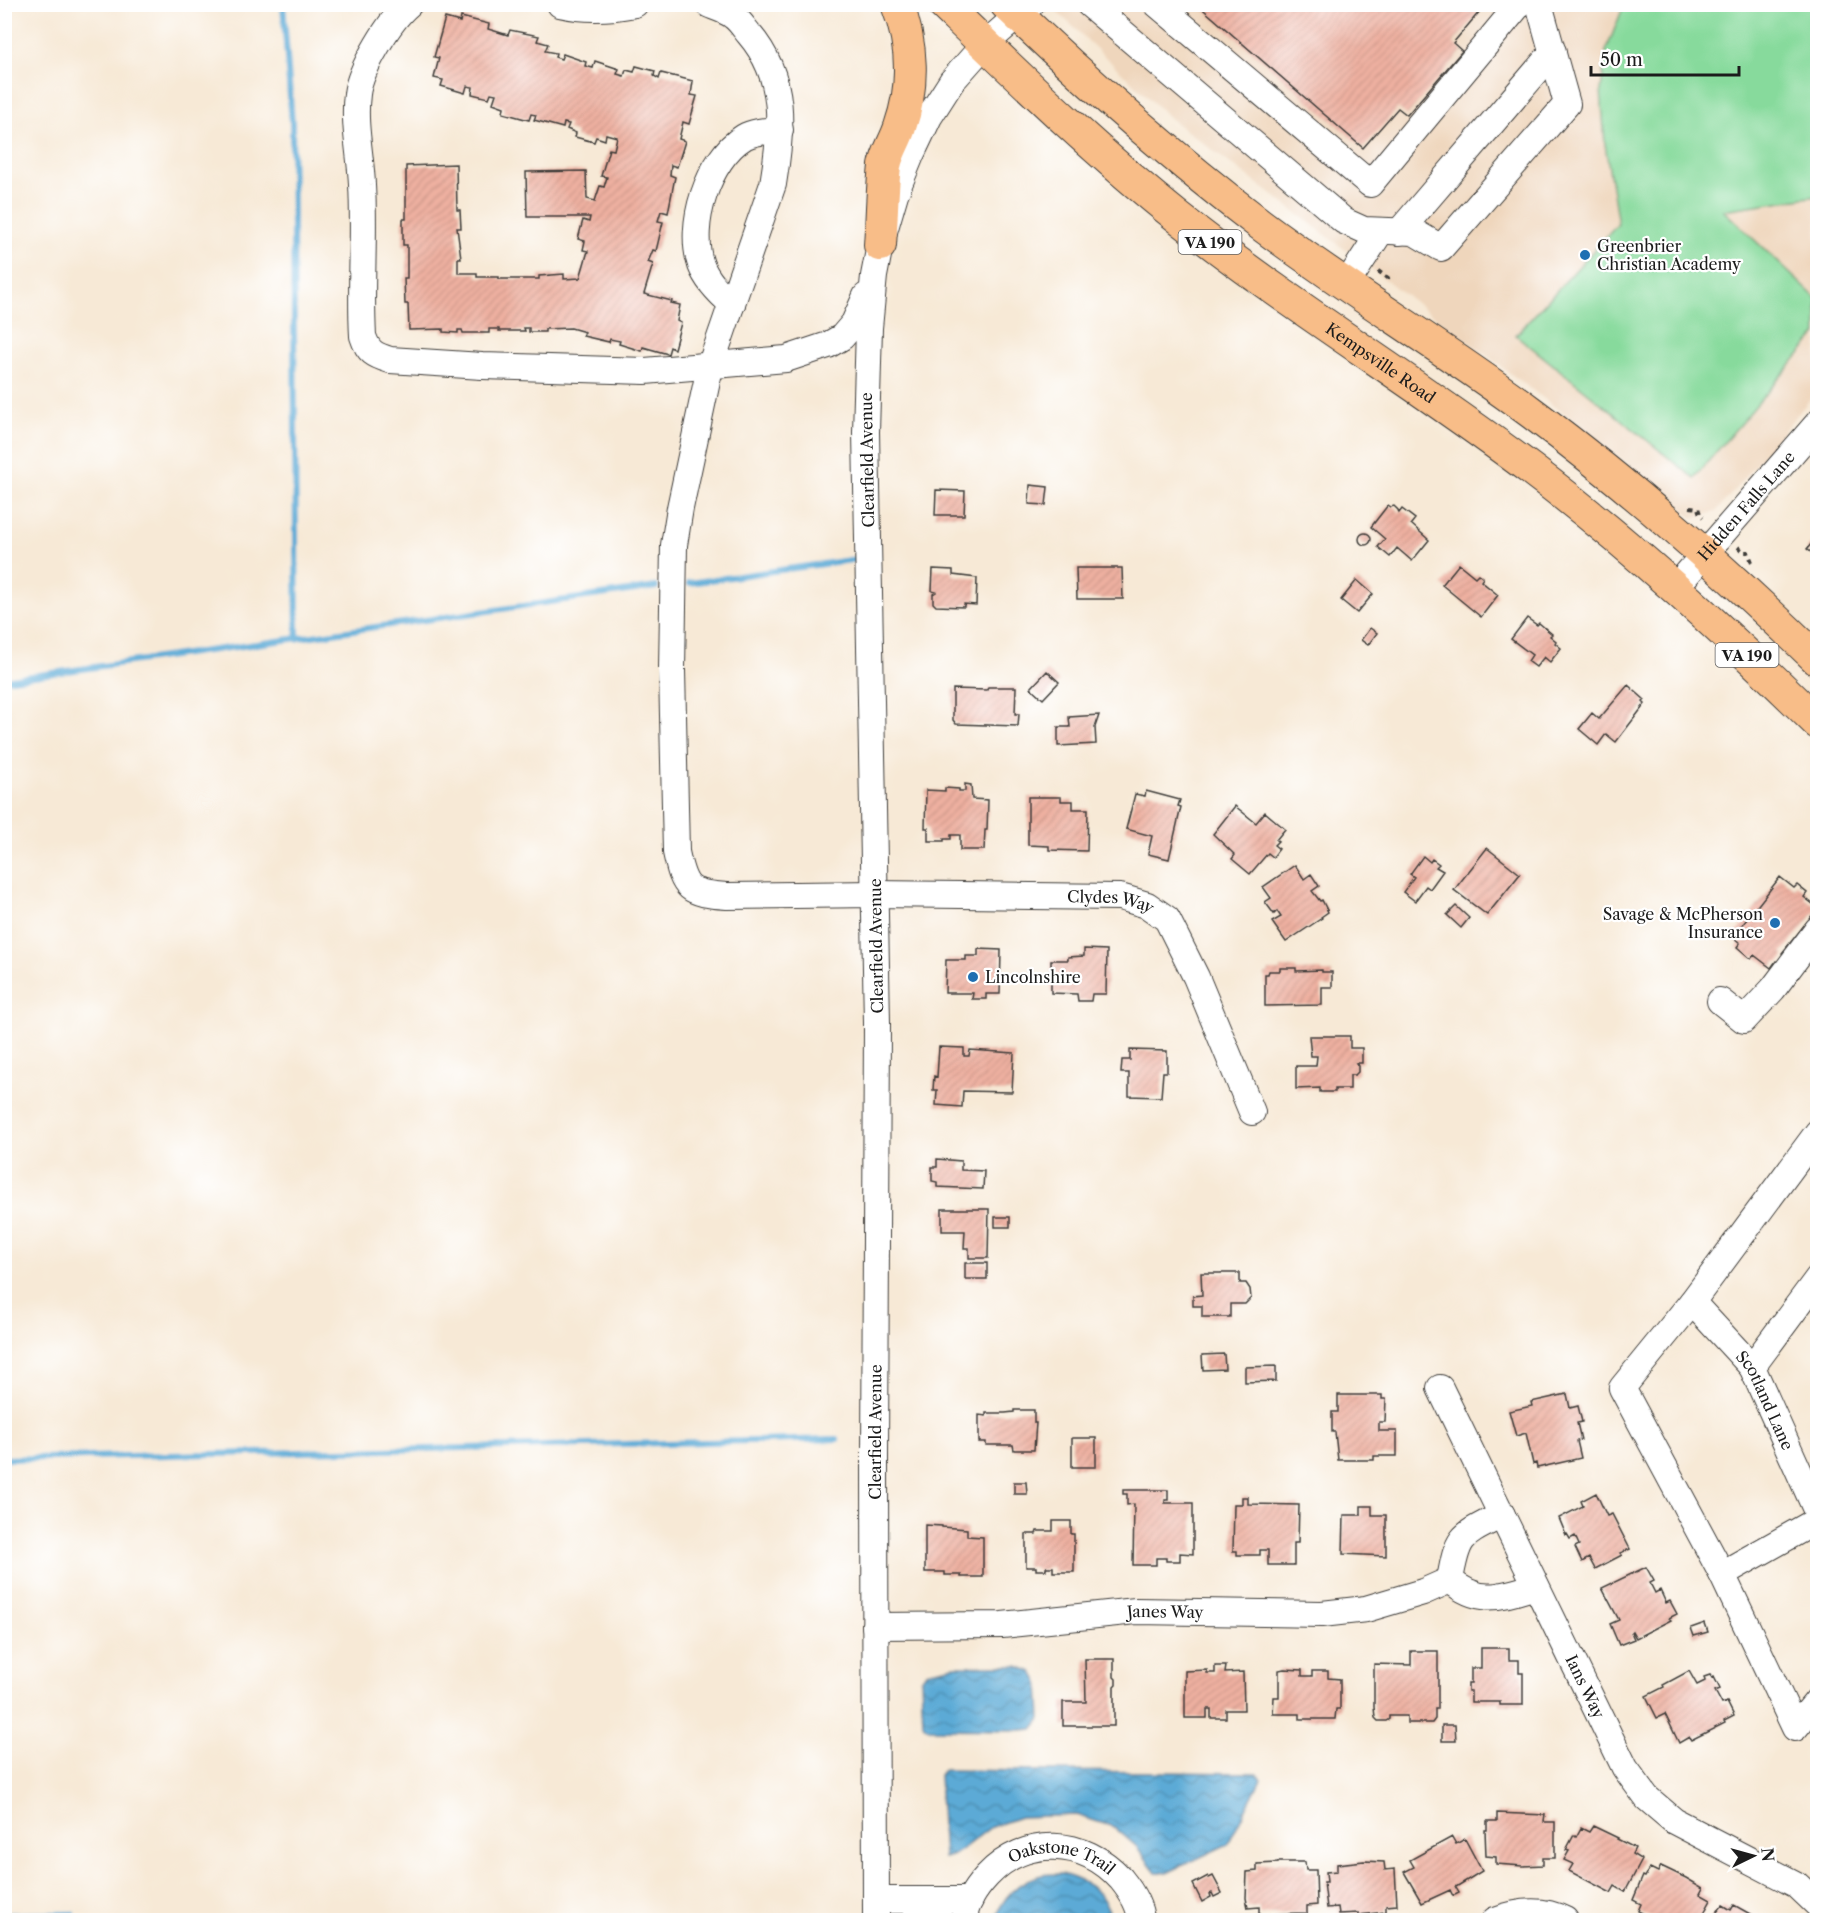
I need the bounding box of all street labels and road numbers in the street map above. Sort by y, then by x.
road number: VA 190 [1178,230,1242,254]
street label: Kempsville Road [1322,318,1440,407]
street label: Clearfield Avenue [856,392,878,528]
street label: Hidden Falls Lane [1693,447,1799,565]
road number: VA 190 [1716,643,1778,667]
street label: Clearfield Avenue [865,878,887,1014]
street label: Clydes Way [1067,886,1159,918]
street label: Scotland Lane [1732,1346,1798,1453]
street label: Clearfield Avenue [865,1364,885,1500]
street label: Janes Way [1123,1601,1205,1622]
street label: Ians Way [1561,1652,1610,1722]
street label: Oakstone Trail [1005,1837,1120,1879]

